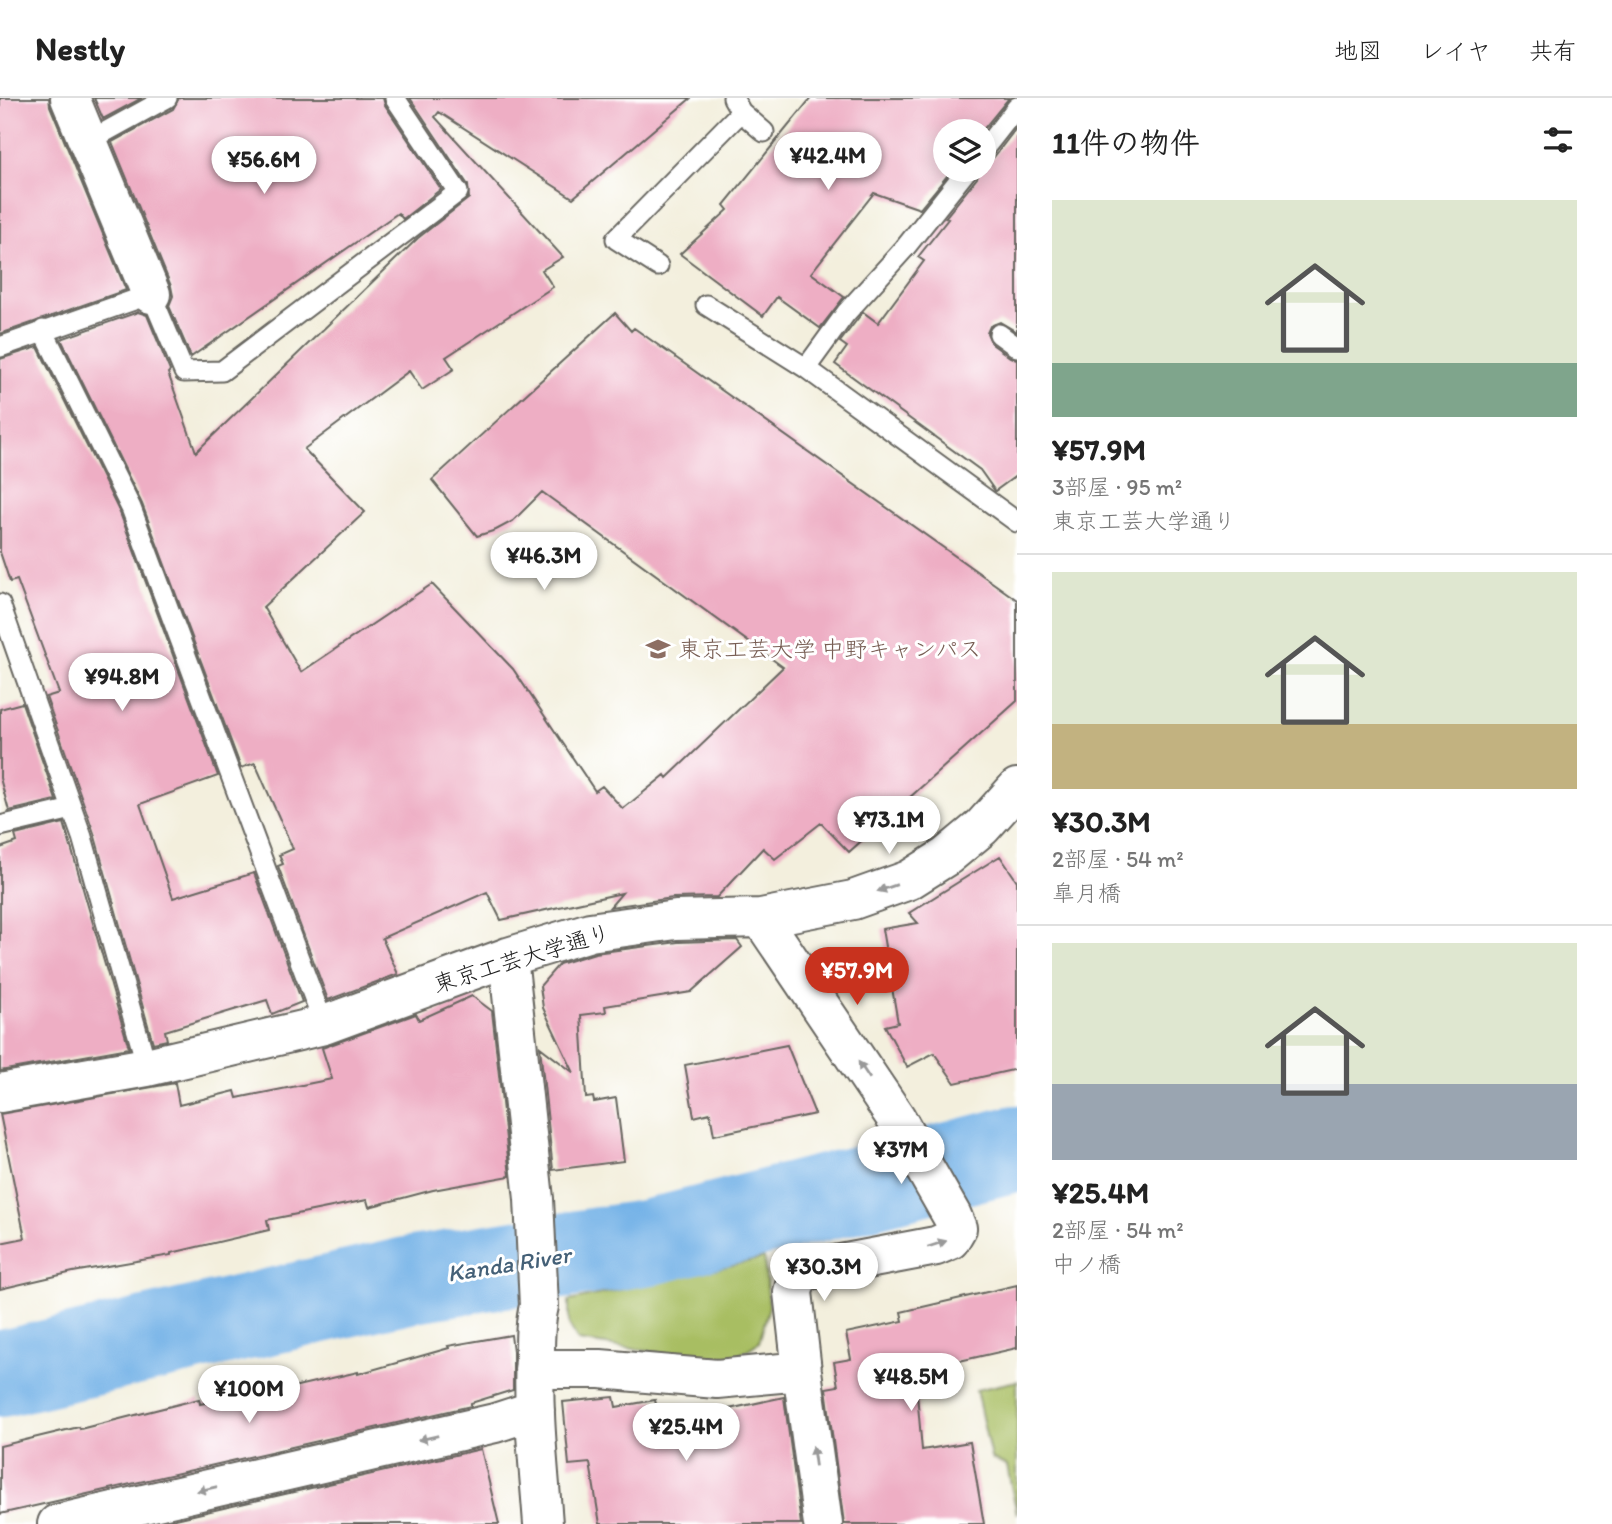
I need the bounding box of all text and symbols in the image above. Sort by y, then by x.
text: Nestly [35,29,125,68]
text: 地図 [1334,36,1382,65]
text: レイヤ [1420,36,1491,65]
text: 共有 [1529,36,1577,65]
map controls [933,119,996,182]
button: layers [933,119,996,182]
icon: filters [1539,121,1577,159]
text: 11件の物件 [1052,124,1200,161]
pin: ¥42.4M [771,132,885,192]
pin: ¥56.6M [207,136,321,196]
text: ¥42.4M [790,141,866,169]
text: ¥56.6M [227,145,301,173]
icon: home [1252,245,1378,371]
text: ¥57.9M [1052,431,1146,468]
text: 3部屋 · 95 m² [1052,473,1182,501]
text: 東京工芸大学通り [1052,507,1236,535]
pin: ¥46.3M [487,532,601,592]
text: ¥46.3M [506,541,582,569]
icon: home [1252,617,1378,743]
school or university icon: 東京工芸大学 中野キャンパス [644,635,672,663]
place label: 東京工芸大学 中野キャンパス [678,635,981,663]
pin: ¥94.8M [65,654,179,713]
text: ¥94.8M [84,662,160,690]
pin: ¥73.1M [832,796,946,856]
text: ¥30.3M [1052,803,1151,840]
text: ¥73.1M [853,805,925,833]
text: 2部屋 · 54 m² [1052,845,1184,873]
text: 皐月橋 [1052,879,1121,907]
one-way arrow [876,883,897,894]
street label: 東京工芸大学通り [430,918,614,998]
pin: ¥57.9M [800,948,914,1007]
text: ¥57.9M [821,956,893,984]
icon: home [1252,988,1378,1114]
one-way arrow [857,1061,871,1079]
pin: ¥37M [860,1126,942,1186]
text: ¥37M [874,1135,928,1163]
text: ¥25.4M [1052,1174,1149,1211]
text: 2部屋 · 54 m² [1052,1216,1184,1244]
one-way arrow [927,1238,948,1249]
water label: Kanda River [445,1239,575,1288]
pin: ¥30.3M [767,1244,881,1303]
text: 中ノ橋 [1052,1250,1121,1278]
text: ¥30.3M [786,1252,862,1280]
pin: ¥48.5M [854,1354,968,1413]
text: ¥48.5M [873,1362,949,1390]
pin: ¥100M [200,1366,298,1425]
text: ¥100M [214,1374,284,1402]
pin: ¥25.4M [629,1404,743,1463]
text: ¥25.4M [649,1412,723,1440]
one-way arrow [417,1433,439,1444]
one-way arrow [808,1445,819,1467]
one-way arrow [196,1484,218,1495]

